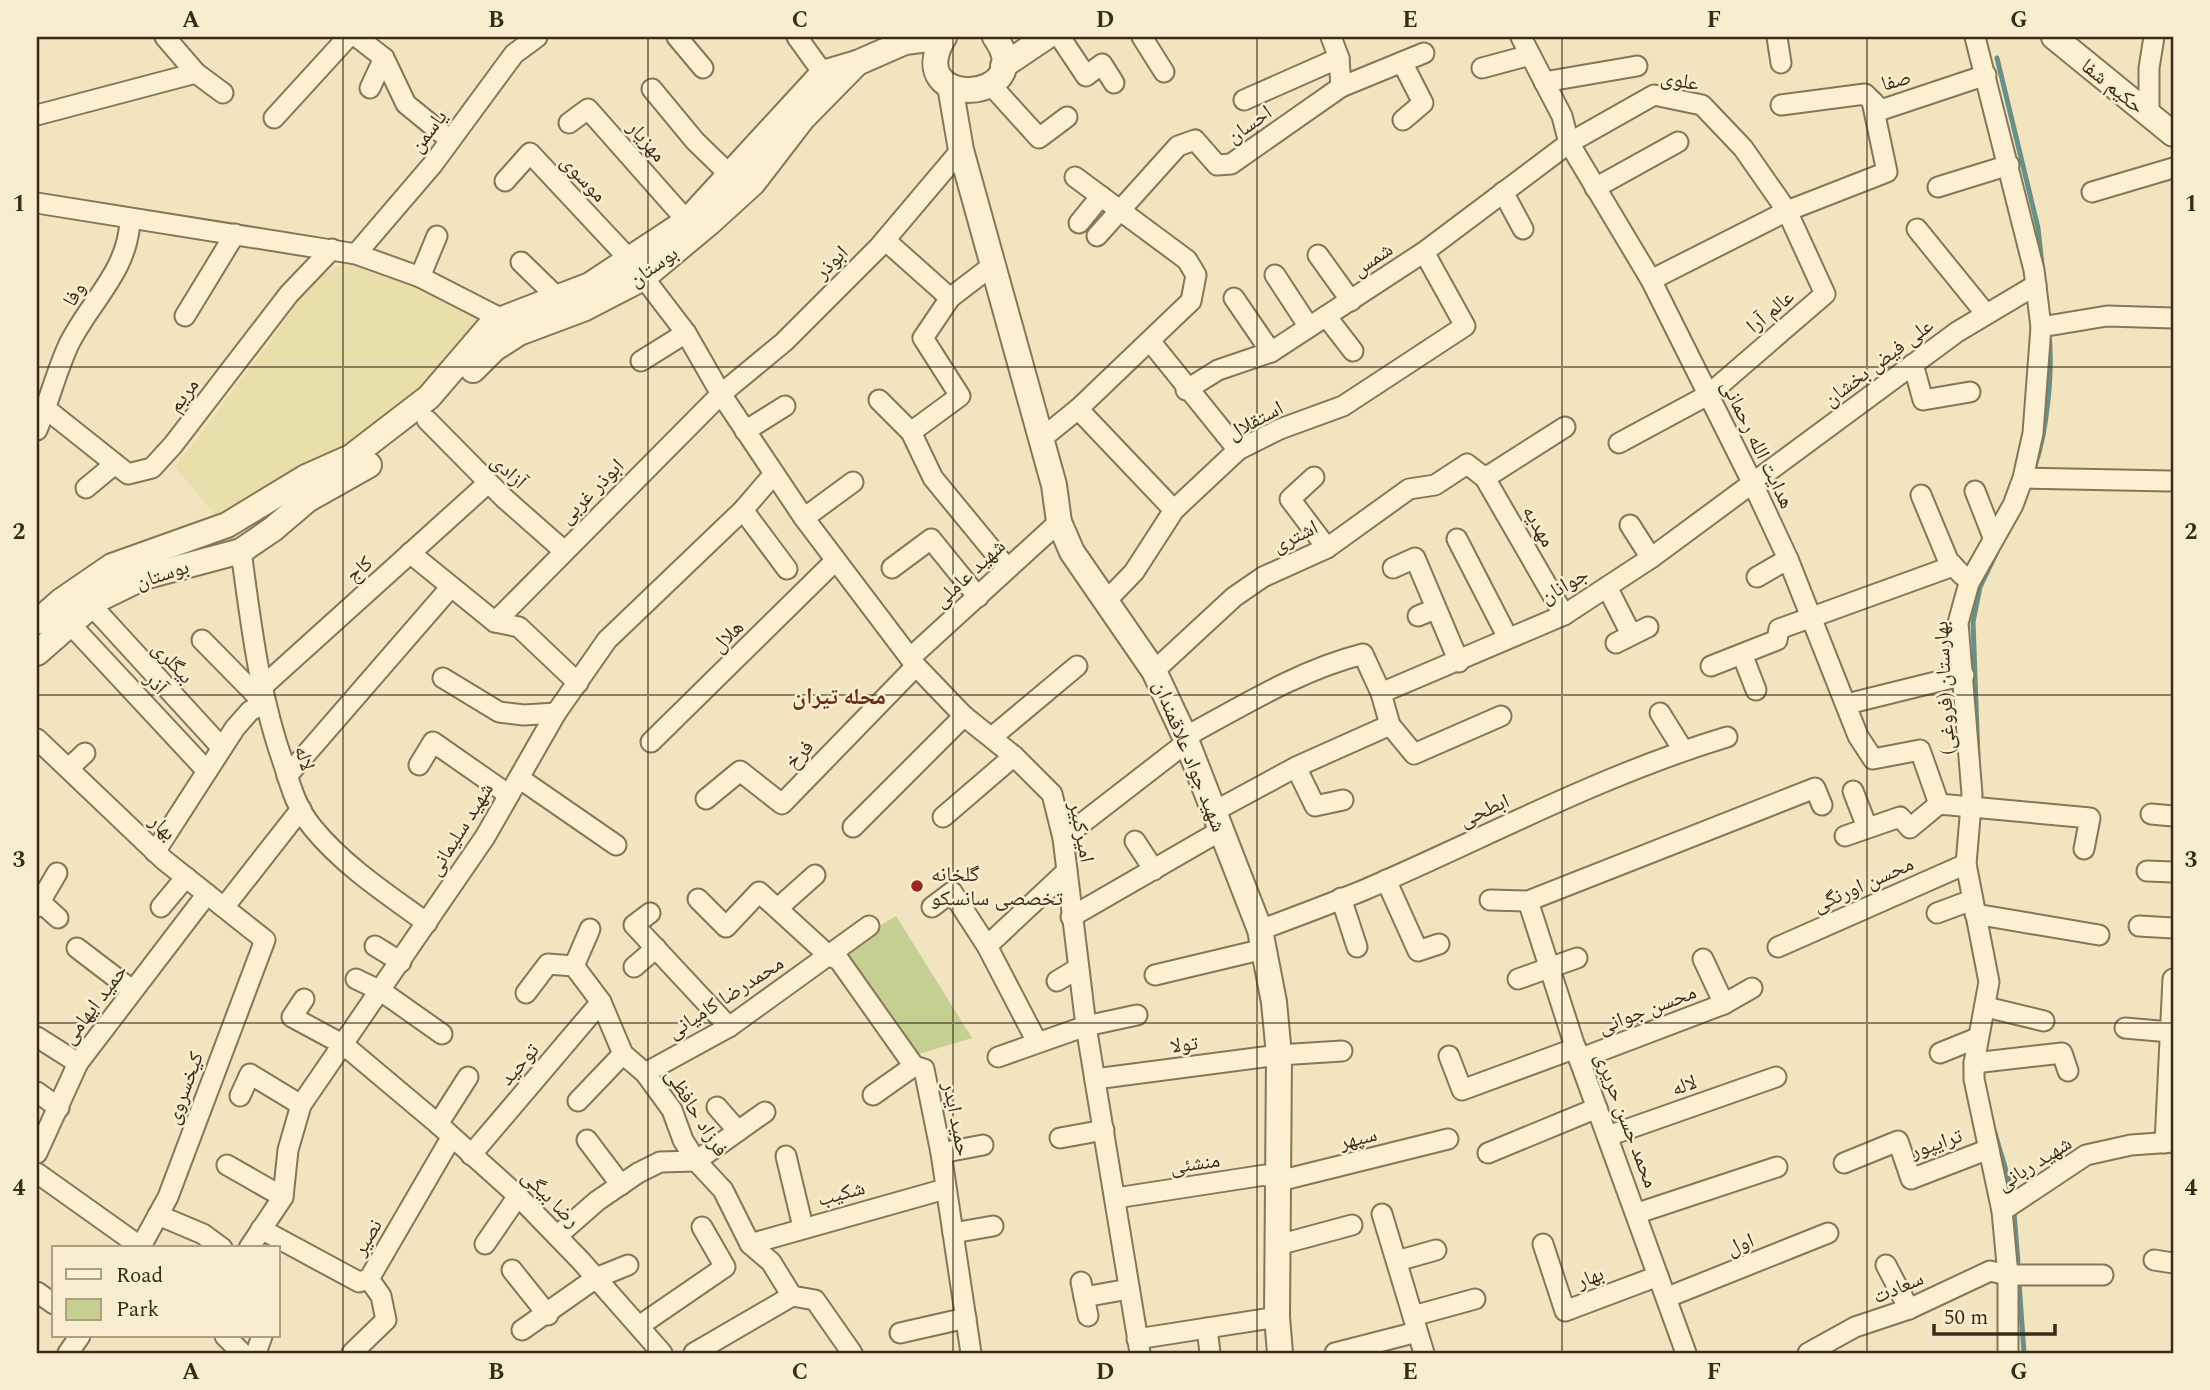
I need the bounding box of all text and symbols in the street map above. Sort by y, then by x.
text: A [182,3,200,38]
text: B [488,3,504,38]
text: C [792,3,808,38]
text: D [1096,3,1114,38]
text: E [1402,3,1418,38]
text: F [1707,3,1721,38]
text: G [2010,3,2028,38]
street label: حکیم شفا [2073,51,2151,123]
street label: صفا [1877,61,1915,100]
street label: علوی [1658,62,1702,100]
street label: احسان [1220,97,1279,152]
street label: یاسمن [402,103,456,160]
street label: مهزیار [618,113,674,170]
street label: موسوی [552,147,614,210]
text: 1 [13,187,25,222]
text: 1 [2185,187,2197,222]
street label: شمس [1345,234,1400,285]
street label: بوستان [622,238,685,296]
street label: ابوذر [806,238,856,288]
street label: وفا [55,276,95,313]
street label: عالم آرا [1739,282,1802,342]
street label: علی فیض بخشان [1816,310,1941,415]
street label: مریم [160,371,208,420]
street label: هدایت الله رحمانی [1712,374,1802,514]
street label: استقلال [1222,393,1289,449]
street label: آزادی [483,446,534,497]
street label: ابوذر غربی [551,451,632,532]
street label: مهدیه [1513,499,1563,554]
street label: اشتری [1267,512,1324,562]
text: 2 [13,515,26,550]
text: 2 [2185,515,2198,550]
street label: شهید عاملی [926,531,1013,616]
street label: کاج [339,549,381,591]
street label: بوستان [131,551,193,599]
street label: جوانان [1534,559,1595,613]
street label: هلال [704,613,752,661]
street label: بهارستان (فروغی) [1926,620,1964,756]
street label: بیگلری [144,634,201,692]
street label: آذر [135,664,175,703]
street label: شهید جواد علاقمندان [1144,676,1234,837]
district label: محله تیران [792,680,886,715]
street label: فرخ [778,733,822,777]
street label: لاله [285,742,323,775]
street label: شهید سلیمانی [419,776,502,883]
street label: ابطحی [1454,786,1515,836]
street label: امیرکبیر [1059,798,1103,865]
street label: بهار [141,806,183,849]
text: 3 [13,843,26,878]
text: 3 [2185,843,2198,878]
street label: محسن اورنگی [1808,848,1919,921]
place label: گلخانه تخصصی سانسکو [931,859,1063,915]
marker: گلخانه تخصصی سانسکو [909,878,925,894]
street label: محمدرضا کامیانی [661,948,790,1048]
street label: حمید ایهامی [54,957,136,1052]
street label: محسن جوانی [1593,976,1701,1043]
street label: تولا [1168,1027,1200,1063]
street label: توحید [492,1036,548,1093]
street label: کیخسروی [157,1047,213,1129]
street label: محمد حسن حریری [1586,1048,1667,1193]
street label: فرزاد حافظی [656,1062,736,1163]
street label: لاله [1667,1067,1701,1105]
street label: حمید ایدر [933,1078,979,1159]
street label: سپهر [1335,1119,1380,1159]
street label: ترایپور [1905,1120,1967,1168]
street label: شهید ربانی [1990,1128,2079,1200]
street label: منشئی [1168,1145,1222,1183]
street label: رضا بیگی [513,1162,587,1236]
text: 4 [13,1171,26,1206]
text: 4 [2185,1171,2198,1206]
street label: شکیب [814,1172,869,1216]
street label: نصیر [344,1213,391,1263]
street label: اول [1722,1225,1759,1265]
legend [52,1246,280,1338]
street label: بهار [1571,1258,1609,1298]
text: Road [116,1260,163,1292]
street label: سعادت [1868,1263,1929,1313]
scale bar [1934,1292,2054,1336]
text: Park [116,1294,160,1326]
text: 50 m [1944,1302,1988,1334]
text: A [182,1355,200,1390]
text: B [488,1355,504,1390]
text: C [792,1355,808,1390]
text: D [1096,1355,1114,1390]
text: E [1402,1355,1418,1390]
text: F [1707,1355,1721,1390]
text: G [2010,1355,2028,1390]

